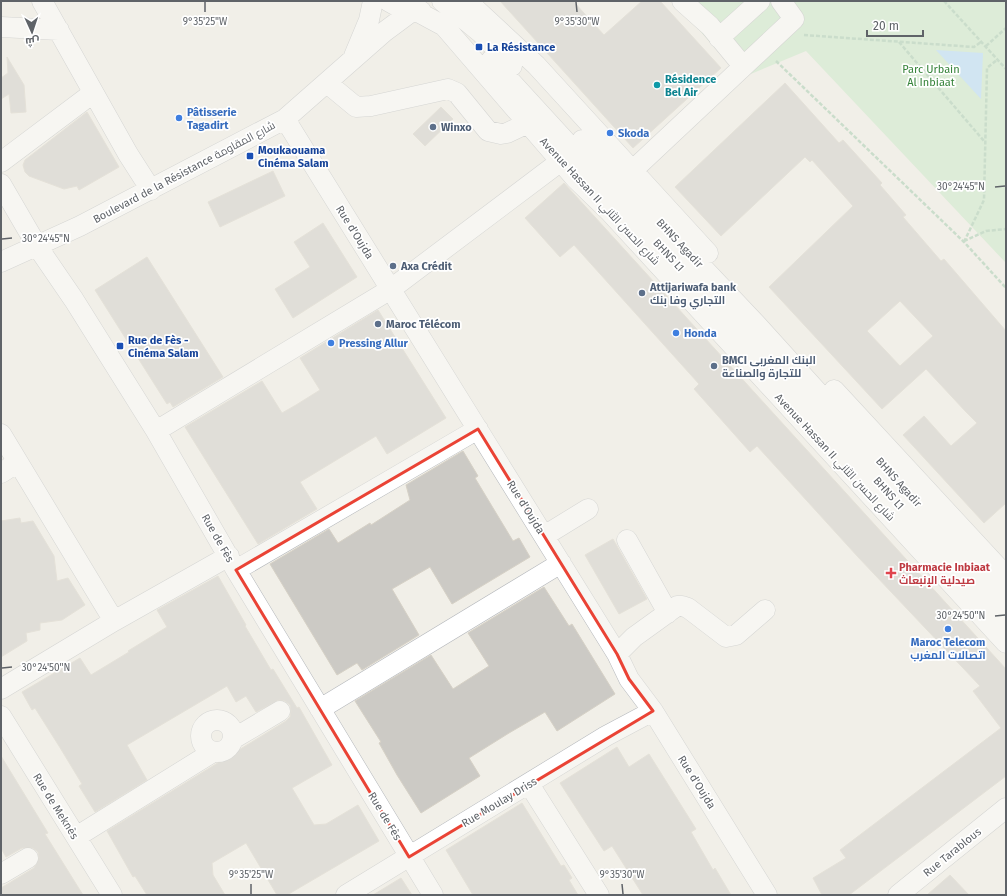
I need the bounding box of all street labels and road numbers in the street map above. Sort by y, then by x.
street label: Boulevard de la Résistance شارع المقاومة [91,119,278,227]
street label: Avenue Hassan II شارع الحسن الثاني [536,135,662,269]
street label: Rue d'Oujda [333,203,376,261]
street label: BHNS Agadir [654,216,706,271]
street label: BHNS L1 [650,236,687,274]
street label: Avenue Hassan II شارع الحسن الثاني [771,391,897,525]
street label: BHNS Agadir [873,455,925,510]
street label: BHNS L1 [871,474,907,512]
street label: Rue d'Oujda [504,478,547,536]
street label: Rue de Fès [199,512,237,565]
street label: Rue d'Oujda [675,753,718,811]
street label: Rue de Meknès [30,771,81,842]
street label: Rue Moulay Driss [459,775,539,830]
street label: Rue de Fès [365,790,404,843]
street label: Rue Tarablous [921,825,984,880]

